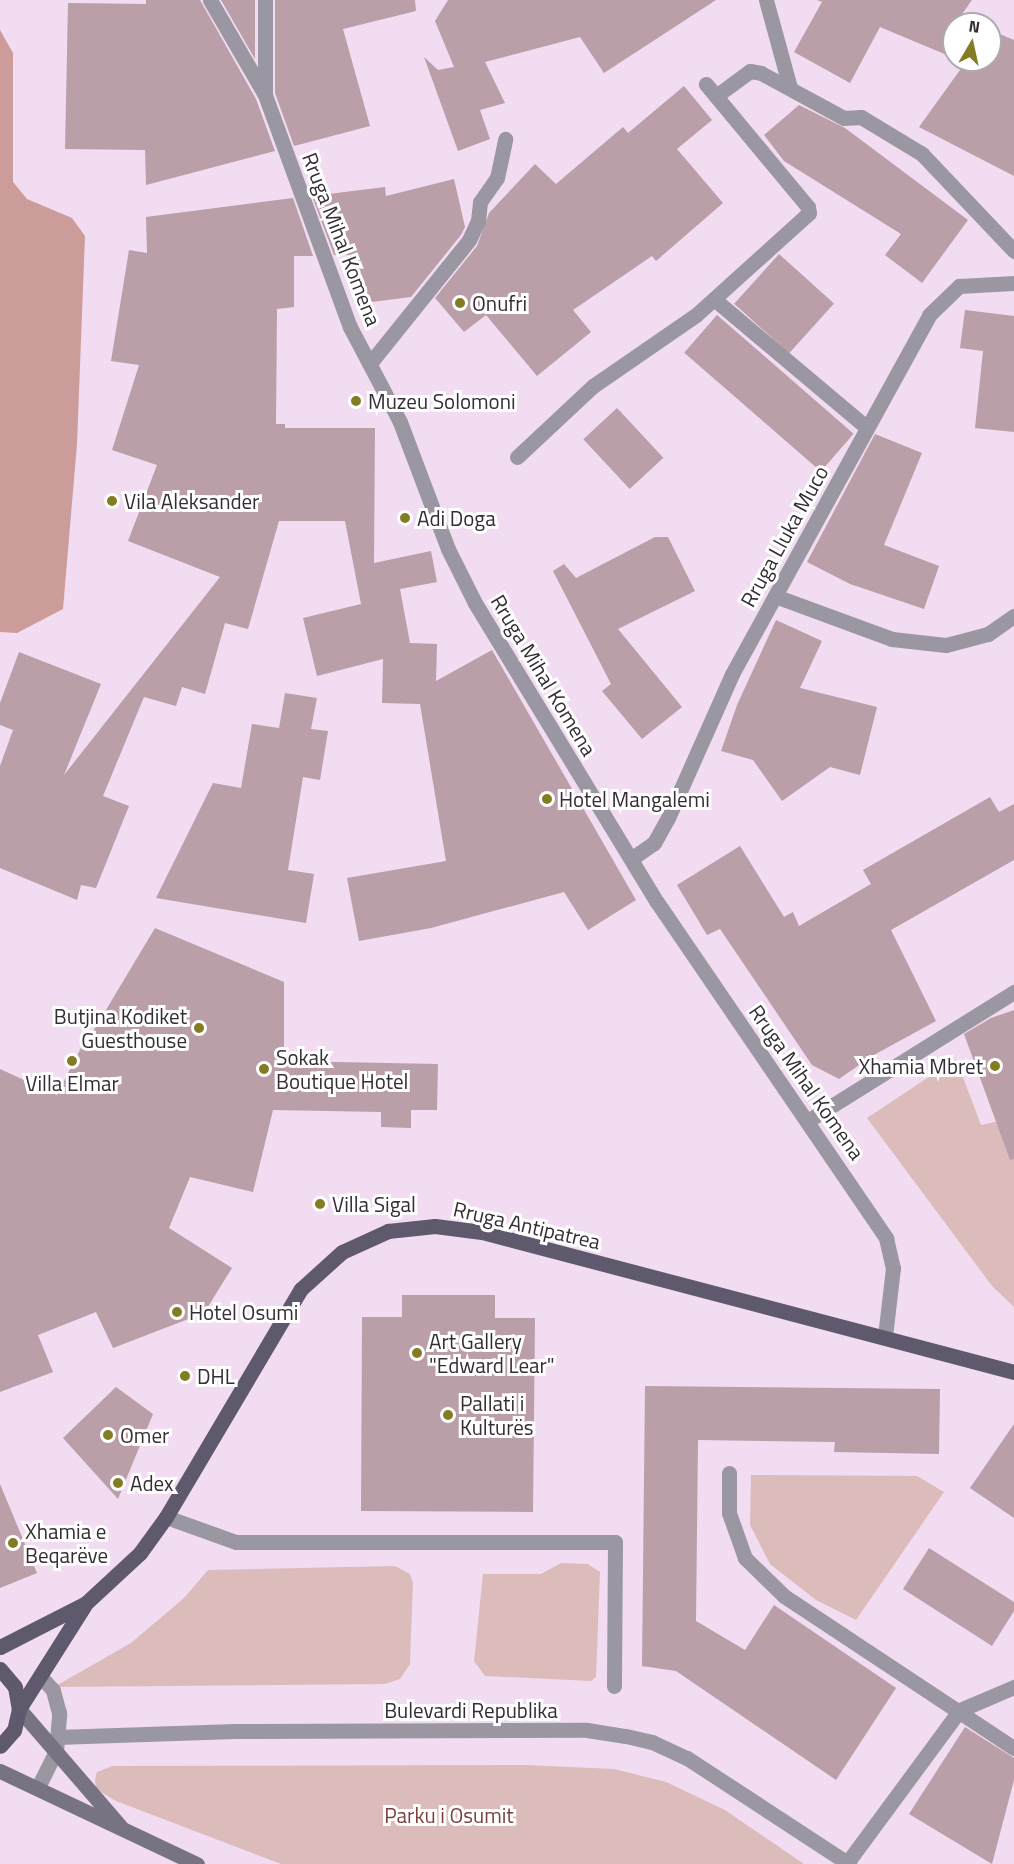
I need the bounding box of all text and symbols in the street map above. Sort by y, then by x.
north arrow [942,12,1002,72]
text: N [967,13,982,39]
street label: Rruga Mihal Komena [297,149,387,329]
place label: Onufri [472,290,527,316]
marker: Onufri [453,296,467,310]
place label: Muzeu Solomoni [368,388,516,414]
marker: Muzeu Solomoni [349,394,363,408]
street label: Rruga Lluka Muco [735,461,833,611]
place label: Vila Aleksander [124,488,259,514]
marker: Vila Aleksander [105,494,119,508]
place label: Adi Doga [417,505,496,531]
marker: Adi Doga [398,511,412,525]
street label: Rruga Mihal Komena [486,590,602,760]
place label: Hotel Mangalemi [559,786,710,812]
marker: Hotel Mangalemi [540,792,554,806]
street label: Rruga Mihal Komena [744,1000,870,1164]
place label: Butjina Kodiket Guesthouse [54,1003,187,1053]
marker: Butjina Kodiket Guesthouse [192,1021,206,1035]
place label: Sokak Boutique Hotel [276,1044,408,1094]
place label: Xhamia Mbret [859,1053,983,1079]
marker: Villa Elmar [65,1054,79,1068]
marker: Xhamia Mbret [988,1059,1002,1073]
marker: Sokak Boutique Hotel [257,1062,271,1076]
place label: Villa Elmar [25,1070,119,1096]
place label: Villa Sigal [332,1191,416,1217]
street label: Rruga Antipatrea [451,1196,603,1254]
marker: Villa Sigal [313,1197,327,1211]
place label: Hotel Osumi [189,1299,298,1325]
marker: Hotel Osumi [170,1305,184,1319]
place label: Art Gallery "Edward Lear" [429,1328,555,1378]
marker: Art Gallery "Edward Lear" [410,1346,424,1360]
place label: DHL [197,1363,235,1389]
marker: DHL [178,1369,192,1383]
place label: Pallati i Kulturës [460,1390,534,1440]
marker: Pallati i Kulturës [441,1408,455,1422]
place label: Omer [120,1422,169,1448]
marker: Omer [101,1428,115,1442]
place label: Adex [130,1470,174,1496]
marker: Adex [111,1476,125,1490]
place label: Xhamia e Beqarëve [25,1518,108,1568]
marker: Xhamia e Beqarëve [6,1536,20,1550]
street label: Bulevardi Republika [384,1697,558,1723]
park label: Parku i Osumit [384,1802,514,1828]

